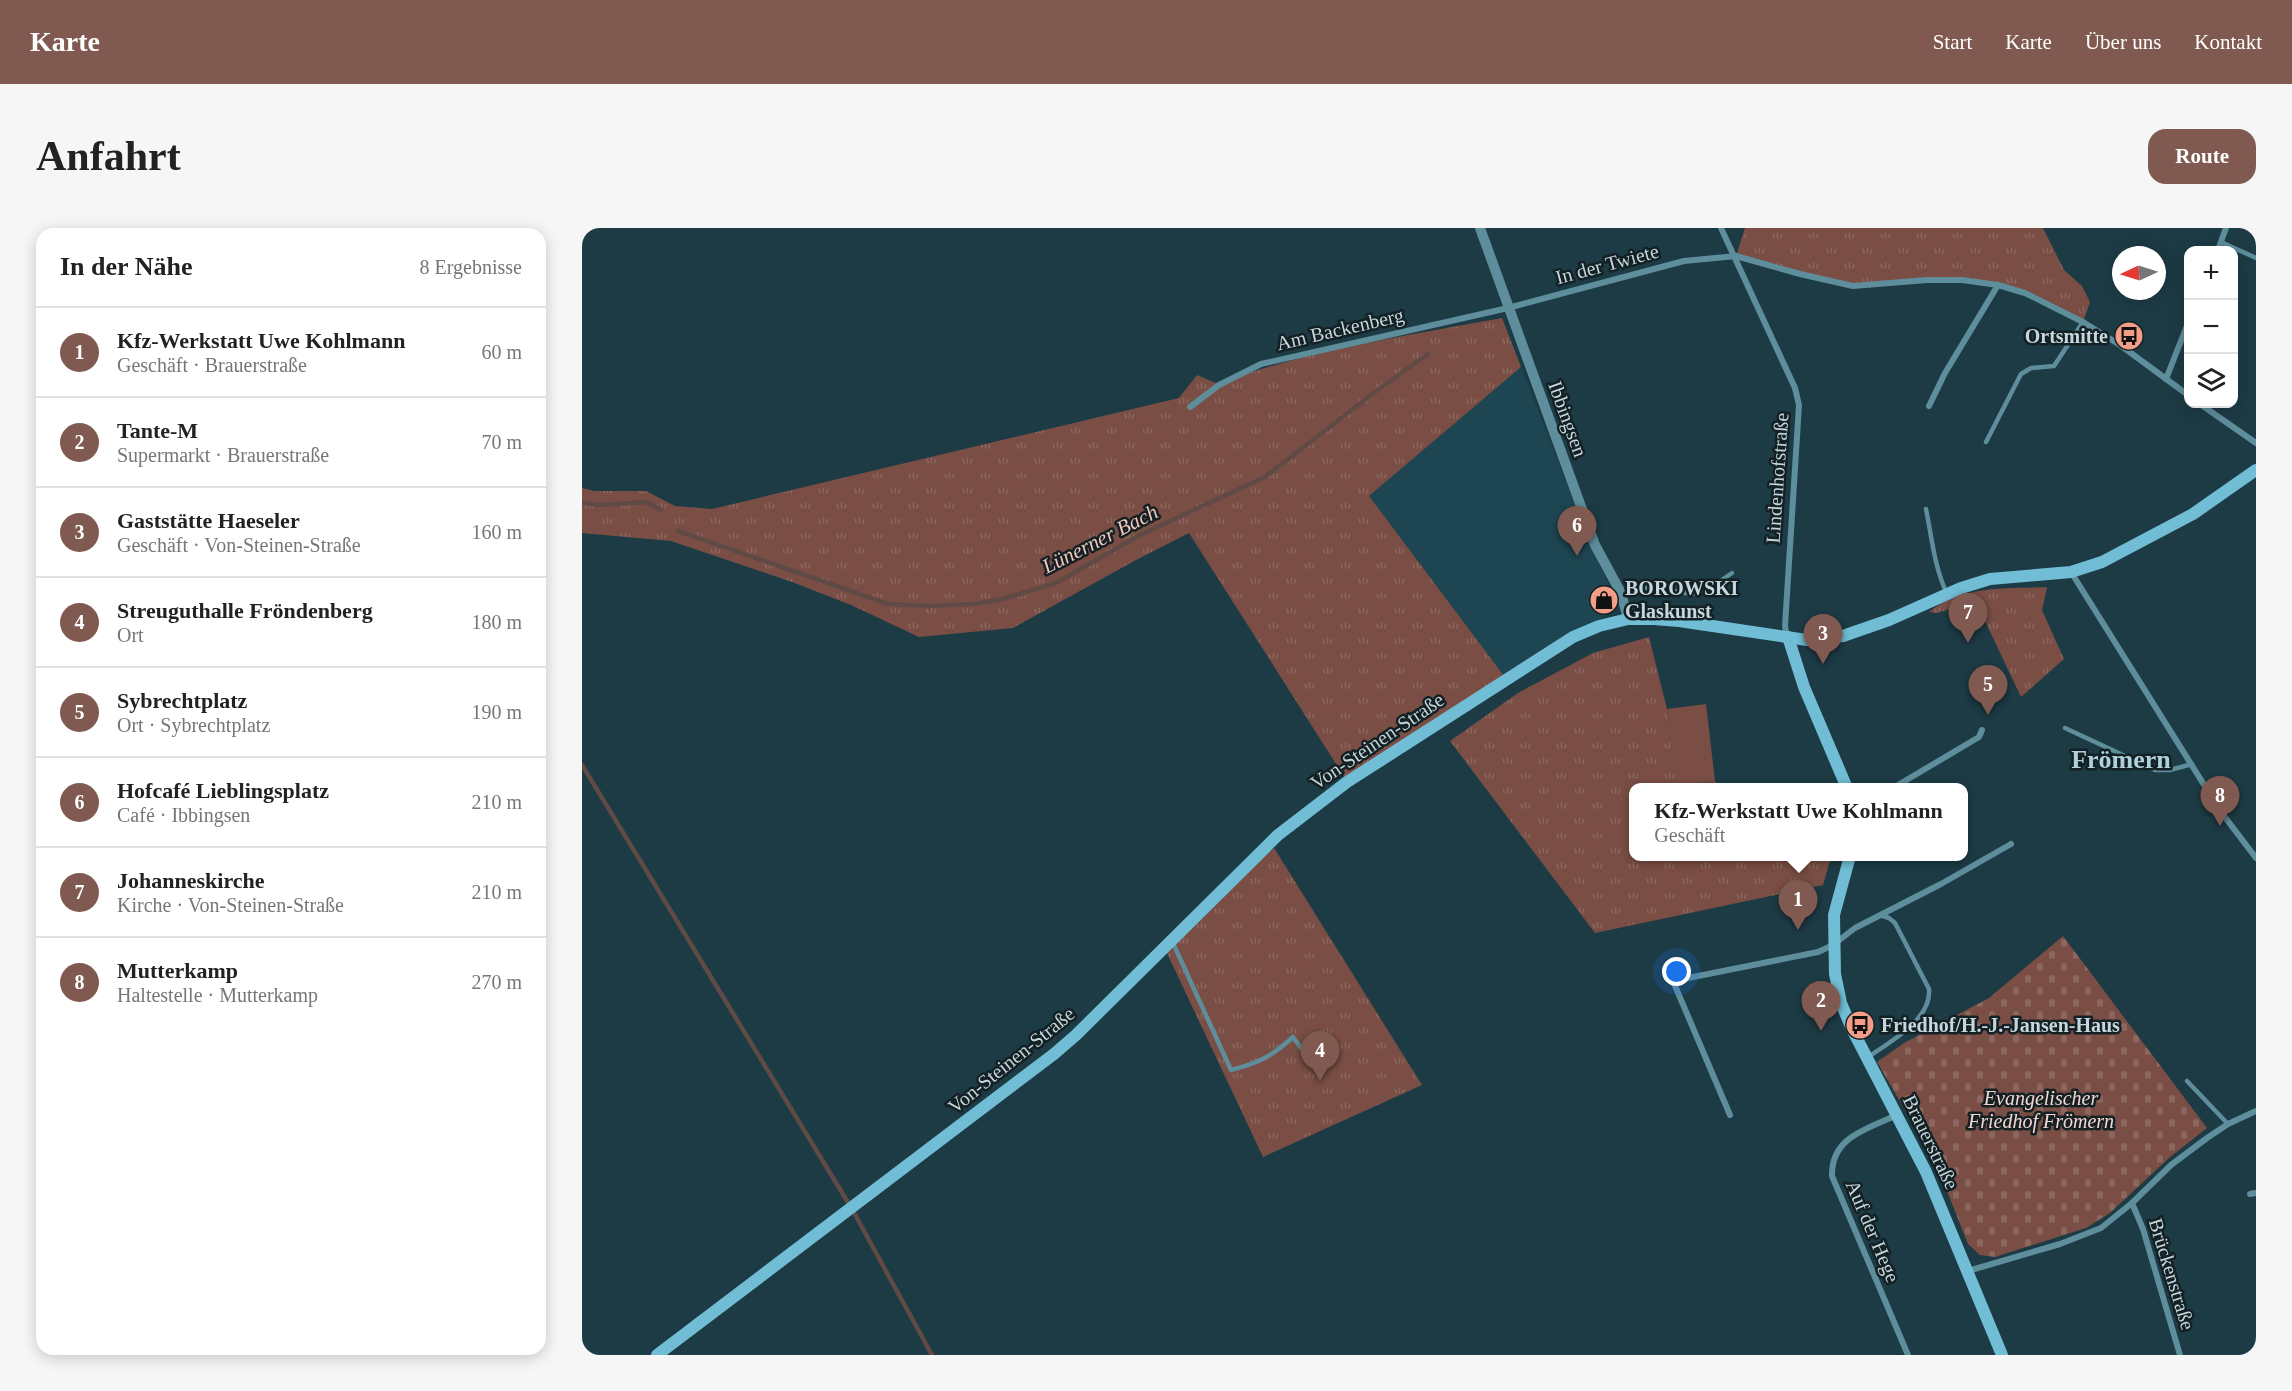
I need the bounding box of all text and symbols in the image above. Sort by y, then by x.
text: Karte [30,26,100,57]
text: Start [1933,30,1972,54]
text: Karte [2005,30,2052,54]
text: Über uns [2085,30,2161,54]
text: Kontakt [2194,30,2262,54]
button: Route [2148,129,2256,184]
text: Anfahrt [36,133,181,179]
street label: In der Twiete [1553,240,1661,288]
north arrow [2112,246,2166,300]
map controls [2184,246,2238,408]
button: + [2184,246,2238,300]
text: In der Nähe [60,252,192,281]
text: 8 Ergebnisse [420,256,522,278]
button: − [2184,300,2238,354]
street label: Am Backenberg [1274,304,1406,355]
bus stop icon: Ortsmitte [2113,320,2145,352]
place label: Ortsmitte [2025,325,2108,347]
text: Kfz-Werkstatt Uwe Kohlmann [117,328,405,353]
text: 1 [75,341,85,363]
text: 60 m [481,341,522,363]
text: Geschäft · Brauerstraße [117,354,307,376]
button: layers [2184,354,2238,408]
street label: Ibbingsen [1543,378,1592,460]
street label: Lindenhofstraße [1761,412,1793,544]
text: Tante-M [117,418,198,443]
text: 2 [75,431,85,453]
text: 70 m [481,431,522,453]
text: Supermarkt · Brauerstraße [117,444,329,466]
water label: Lünerner Bach [1037,500,1162,579]
pin: 6 [1558,506,1596,556]
text: Gaststätte Haeseler [117,508,300,533]
text: 3 [75,521,85,543]
text: 160 m [471,521,522,543]
text: Geschäft · Von-Steinen-Straße [117,534,361,556]
place label: BOROWSKI Glaskunst [1625,577,1739,622]
shop icon: BOROWSKI Glaskunst [1588,584,1620,616]
pin: 7 [1948,594,1988,643]
text: Streuguthalle Fröndenberg [117,598,373,623]
text: 4 [75,611,85,633]
text: 180 m [471,611,522,633]
pin: 3 [1804,614,1842,664]
text: Ort [117,624,144,646]
pin: 5 [1968,666,2008,715]
text: Sybrechtplatz [117,688,247,713]
street label: Von-Steinen-Straße [1306,688,1448,794]
text: 5 [75,701,85,723]
text: 190 m [471,701,522,723]
text: Ort · Sybrechtplatz [117,714,270,736]
district label: Frömern [2071,745,2171,774]
pin: 8 [2200,776,2240,826]
text: Hofcafé Lieblingsplatz [117,778,329,803]
popup [1629,783,1968,861]
text: 6 [75,791,85,813]
text: 210 m [471,791,522,813]
text: Kfz-Werkstatt Uwe Kohlmann [1654,798,1943,823]
text: Café · Ibbingsen [117,804,250,826]
text: Geschäft [1654,824,1725,846]
text: Johanneskirche [117,868,265,893]
pin: 1 [1778,880,1818,930]
text: 7 [75,881,85,903]
text: 210 m [471,881,522,903]
text: Kirche · Von-Steinen-Straße [117,894,344,916]
your location [1662,957,1691,986]
text: Mutterkamp [117,958,238,983]
text: 8 [75,971,85,993]
text: 270 m [471,971,522,993]
pin: 2 [1802,982,1840,1031]
text: Haltestelle · Mutterkamp [117,984,318,1006]
street label: Von-Steinen-Straße [943,1002,1079,1118]
bus stop icon: Friedhof/H.-J.-Jansen-Haus [1844,1009,1876,1041]
place label: Friedhof/H.-J.-Jansen-Haus [1881,1014,2120,1036]
pin: 4 [1300,1032,1340,1081]
park label: Evangelischer Friedhof Frömern [1967,1087,2114,1133]
street label: Brauerstraße [1899,1091,1963,1193]
street label: Auf der Hege [1841,1177,1904,1286]
street label: Brückenstraße [2145,1216,2199,1333]

